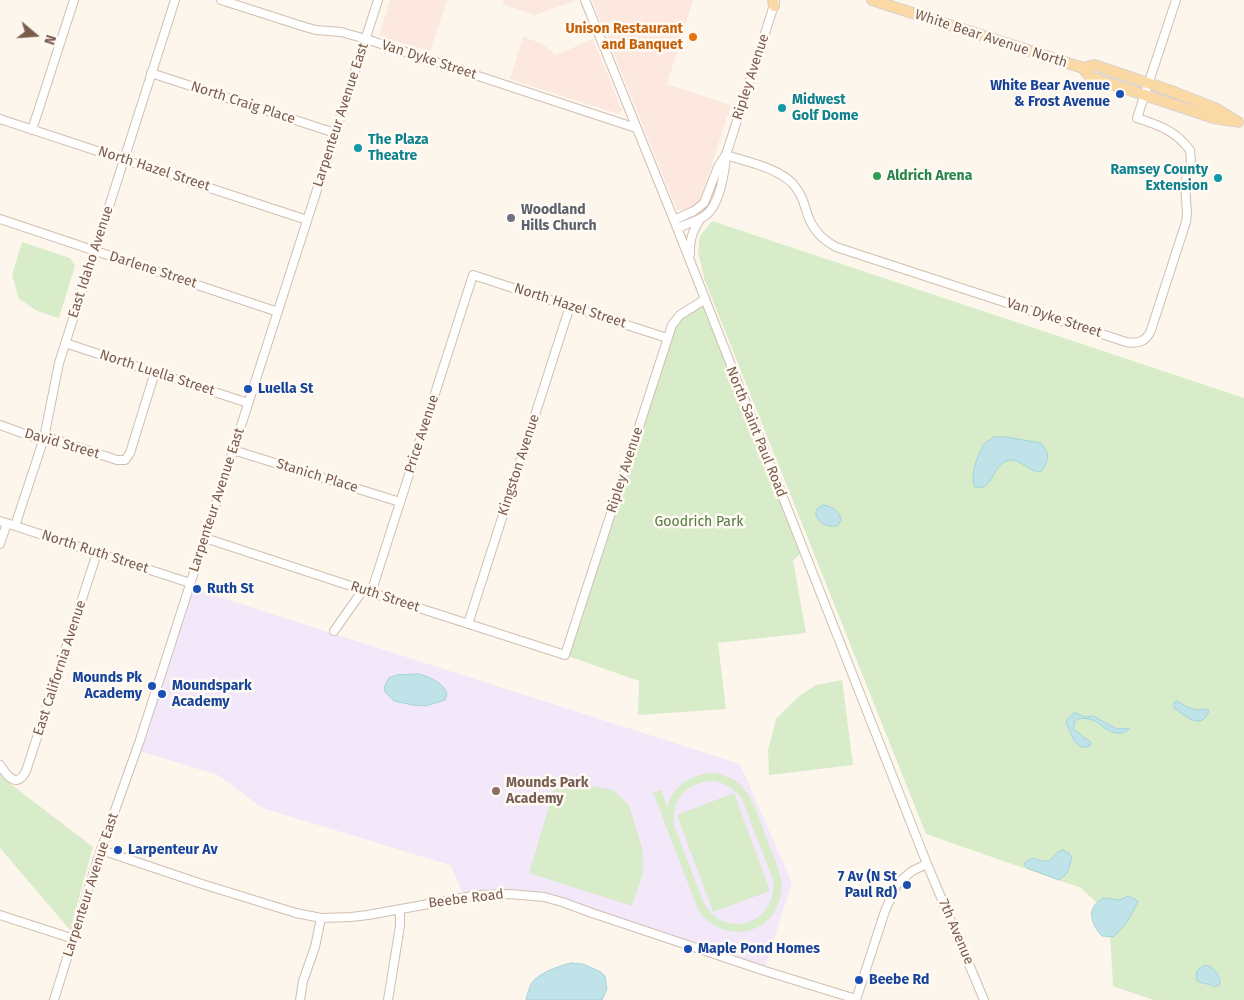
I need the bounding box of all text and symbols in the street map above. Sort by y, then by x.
street label: White Bear Avenue North [913,6,1069,72]
north arrow [10,10,60,60]
place label: Unison Restaurant and Banquet [565,21,683,54]
marker: Unison Restaurant and Banquet [687,31,699,43]
street label: Ripley Avenue [729,32,773,122]
text: N [40,33,59,47]
street label: Van Dyke Street [379,37,479,83]
street label: Larpenteur Avenue East [310,41,372,189]
street label: North Craig Place [189,78,297,128]
place label: White Bear Avenue & Frost Avenue [990,78,1110,110]
marker: White Bear Avenue & Frost Avenue [1114,88,1126,100]
place label: Midwest Golf Dome [792,92,859,124]
marker: Midwest Golf Dome [776,102,788,114]
place label: The Plaza Theatre [368,132,429,164]
marker: The Plaza Theatre [352,142,364,154]
street label: North Hazel Street [96,143,212,195]
place label: Ramsey County Extension [1110,162,1208,194]
place label: Aldrich Arena [887,168,972,184]
marker: Aldrich Arena [871,170,883,182]
marker: Ramsey County Extension [1212,172,1224,184]
place label: Woodland Hills Church [521,202,597,234]
street label: East Idaho Avenue [65,204,117,320]
marker: Woodland Hills Church [505,212,517,224]
street label: Darlene Street [107,248,199,292]
street label: North Hazel Street [512,280,628,332]
street label: Van Dyke Street [1004,295,1104,341]
street label: North Luella Street [97,346,217,400]
street label: North Saint Paul Road [722,364,790,500]
place label: Luella St [258,381,313,397]
marker: Luella St [242,383,254,395]
street label: Price Avenue [401,393,443,475]
street label: Kingston Avenue [495,412,543,518]
street label: David Street [23,425,101,463]
street label: Ripley Avenue [603,425,647,515]
street label: Larpenteur Avenue East [186,426,248,574]
street label: Stanich Place [274,456,360,496]
park label: Goodrich Park [654,514,744,530]
street label: North Ruth Street [39,527,151,577]
street label: Ruth Street [348,578,422,616]
place label: Ruth St [207,581,254,597]
marker: Ruth St [191,583,203,595]
street label: East California Avenue [30,598,90,738]
place label: Mounds Pk Academy [72,670,142,702]
place label: Moundspark Academy [172,678,252,710]
marker: Mounds Pk Academy [146,680,158,692]
marker: Moundspark Academy [156,688,168,700]
place label: Mounds Park Academy [506,775,588,808]
marker: Mounds Park Academy [490,785,502,797]
street label: Larpenteur Avenue East [60,811,122,959]
place label: Larpenteur Av [128,842,218,858]
marker: Larpenteur Av [112,844,124,856]
place label: 7 Av (N St Paul Rd) [838,869,897,902]
marker: 7 Av (N St Paul Rd) [901,879,913,891]
street label: Beebe Road [427,886,505,912]
street label: 7th Avenue [935,897,977,967]
place label: Maple Pond Homes [698,941,820,957]
marker: Maple Pond Homes [682,943,694,955]
place label: Beebe Rd [869,972,929,988]
marker: Beebe Rd [853,974,865,986]

